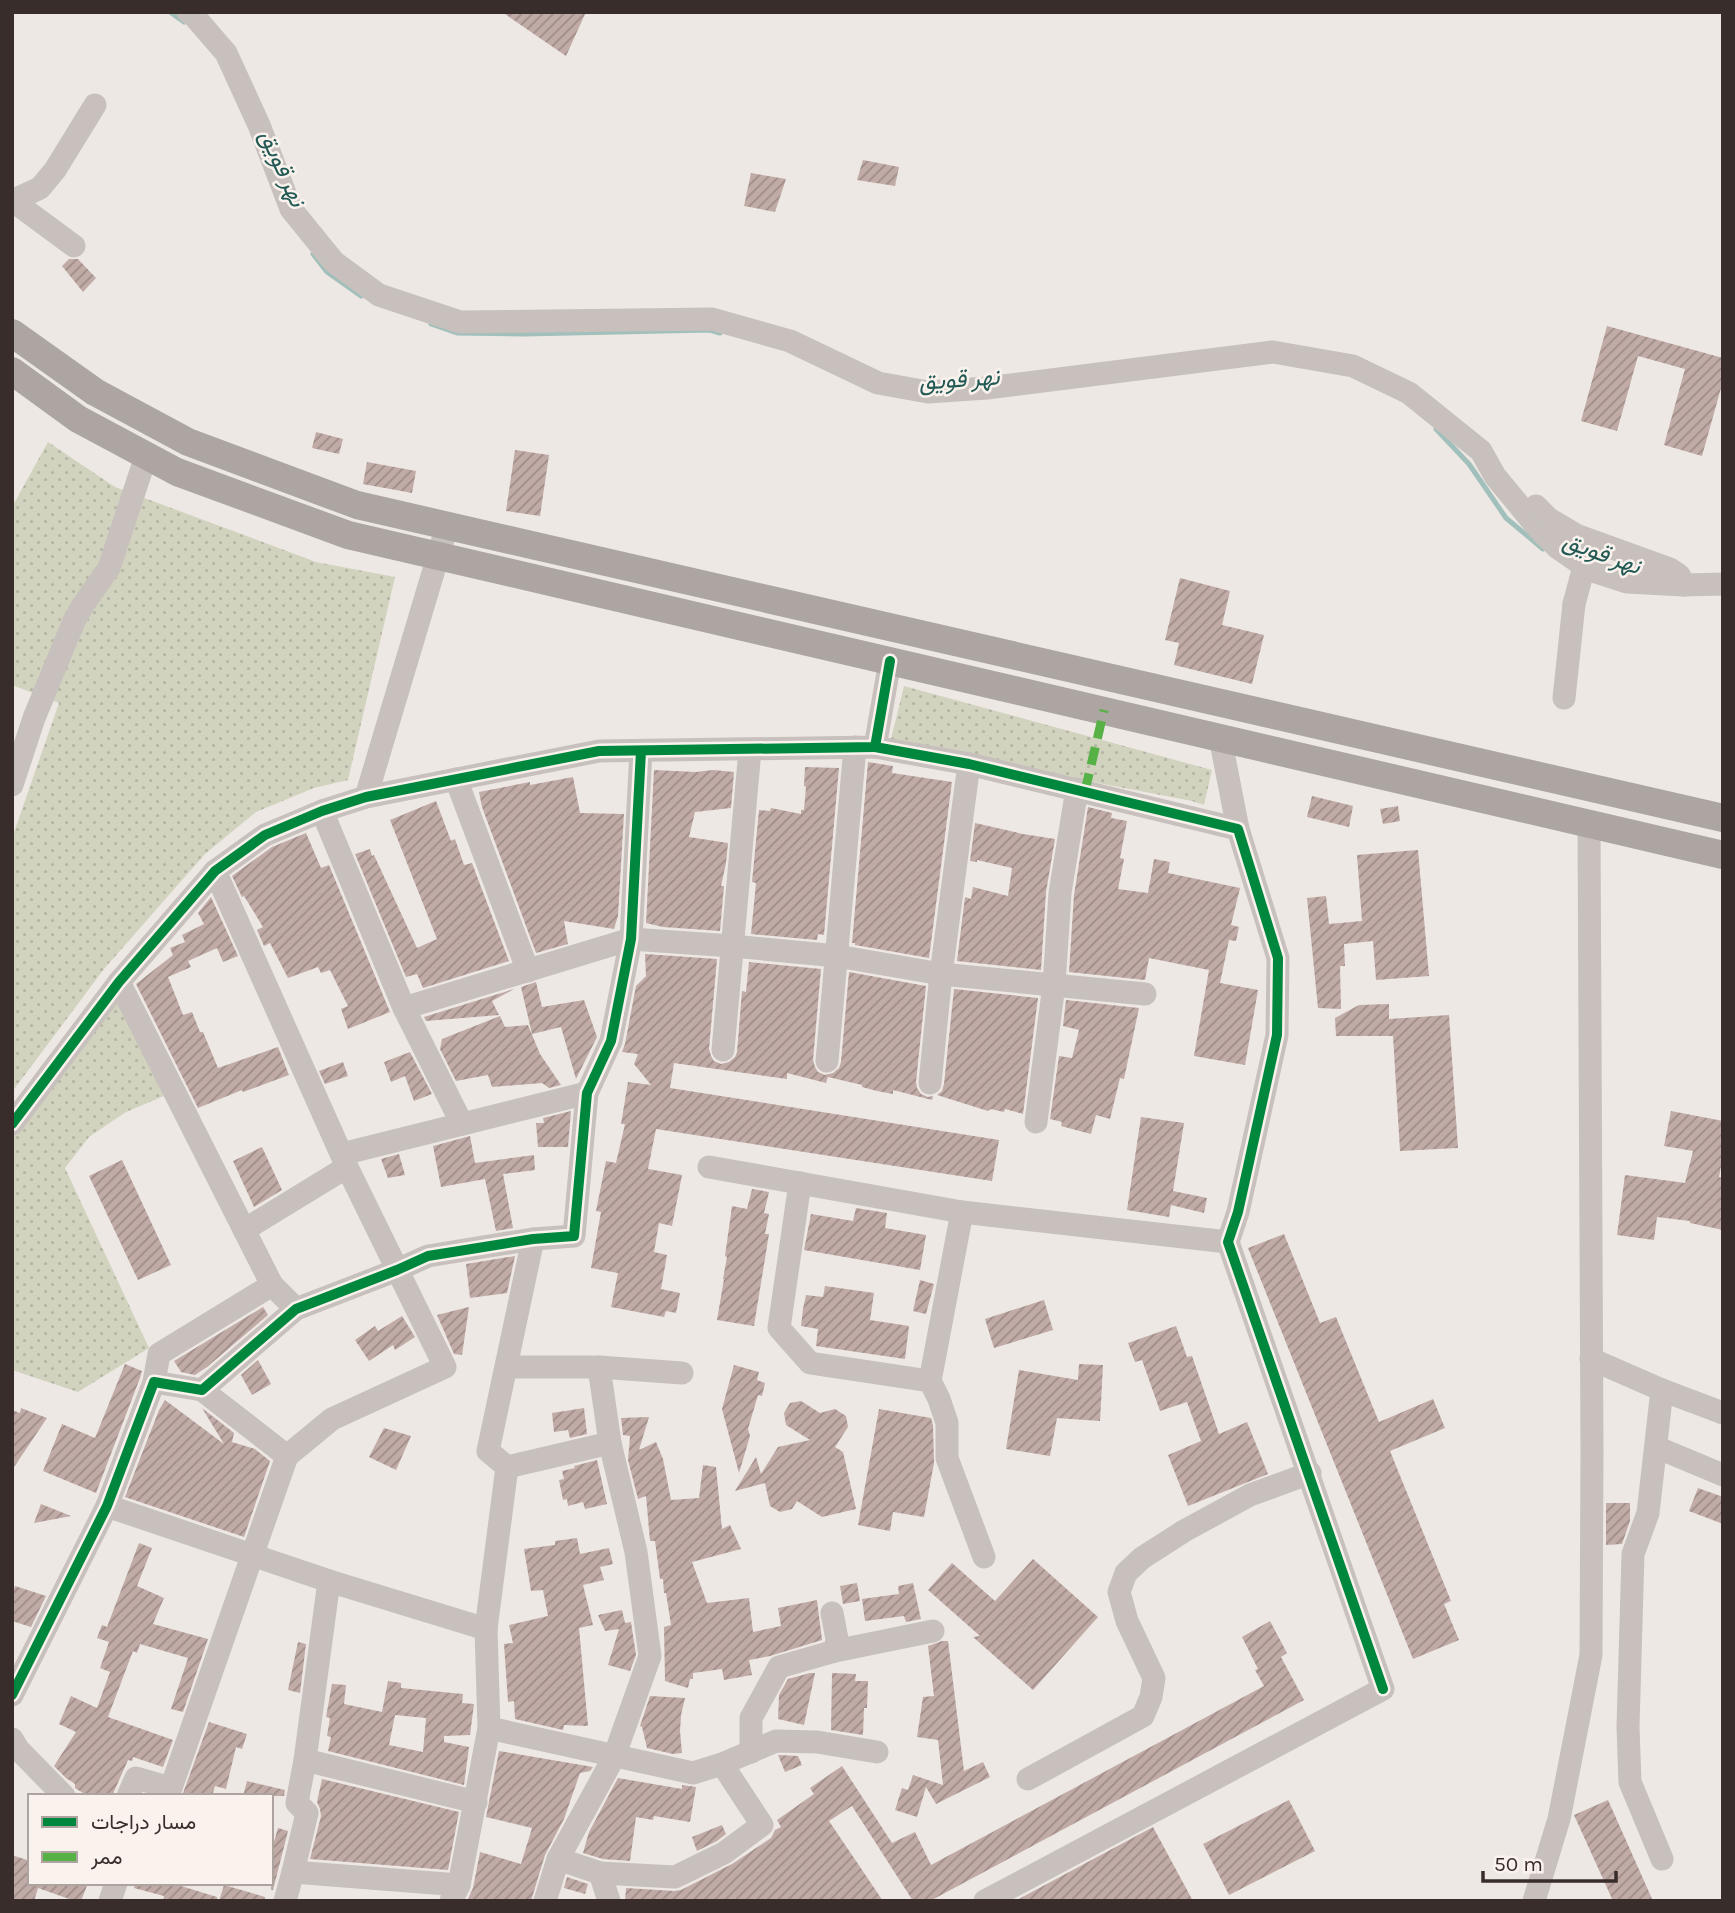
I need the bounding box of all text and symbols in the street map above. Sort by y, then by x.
water label: نهر قويق [253,125,313,212]
water label: نهر قويق [918,362,1002,397]
water label: نهر قويق [1559,526,1646,581]
legend [28,1794,273,1885]
text: مسار دراجات [91,1810,196,1835]
scale bar [1483,1840,1616,1884]
text: ممر [90,1845,122,1870]
text: 50 m [1494,1852,1543,1876]

